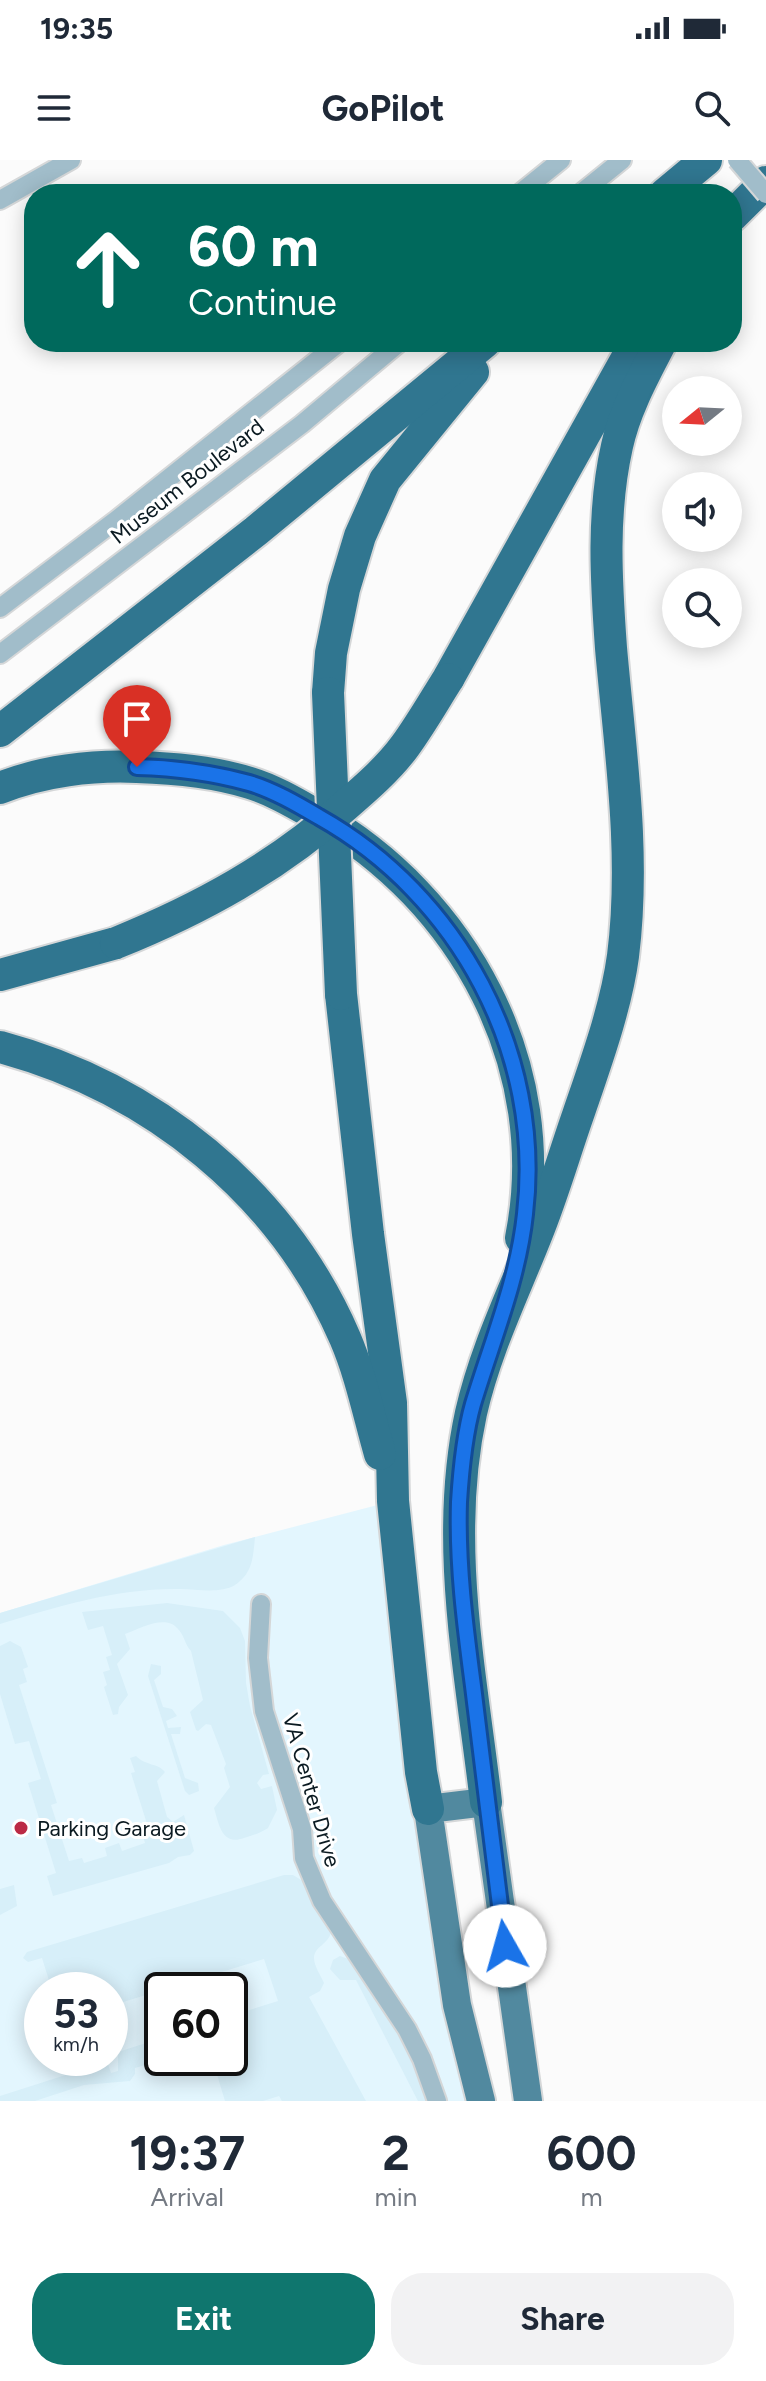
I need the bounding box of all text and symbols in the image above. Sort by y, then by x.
text: 19:35 [40,10,113,47]
icon: menu [32,86,76,130]
icon: search [690,86,734,130]
text: GoPilot [321,87,445,130]
text: 60 m [188,213,319,280]
icon: ahead [56,216,160,320]
text: Continue [188,281,337,324]
north arrow [662,376,742,456]
map controls [662,376,742,648]
street label: Museum Boulevard [105,413,269,550]
button: sound [662,472,742,552]
button: search [662,568,742,648]
pin [103,685,171,767]
icon: arrive [115,697,159,741]
street label: VA Center Drive [277,1710,346,1870]
place label: Parking Garage [37,1815,186,1842]
marker: Parking Garage [12,1819,30,1837]
position arrow [463,1904,547,1988]
speed limit sign: 60 [144,1972,248,2076]
text: 53 [53,1990,99,2038]
text: km/h [53,2032,99,2056]
text: 19:37 [129,2124,245,2182]
text: 2 [382,2124,410,2182]
text: 600 [547,2124,637,2182]
text: Arrival [151,2181,224,2213]
text: min [375,2181,417,2213]
text: m [581,2181,603,2213]
button: Exit [32,2273,375,2365]
button: Share [391,2273,734,2365]

